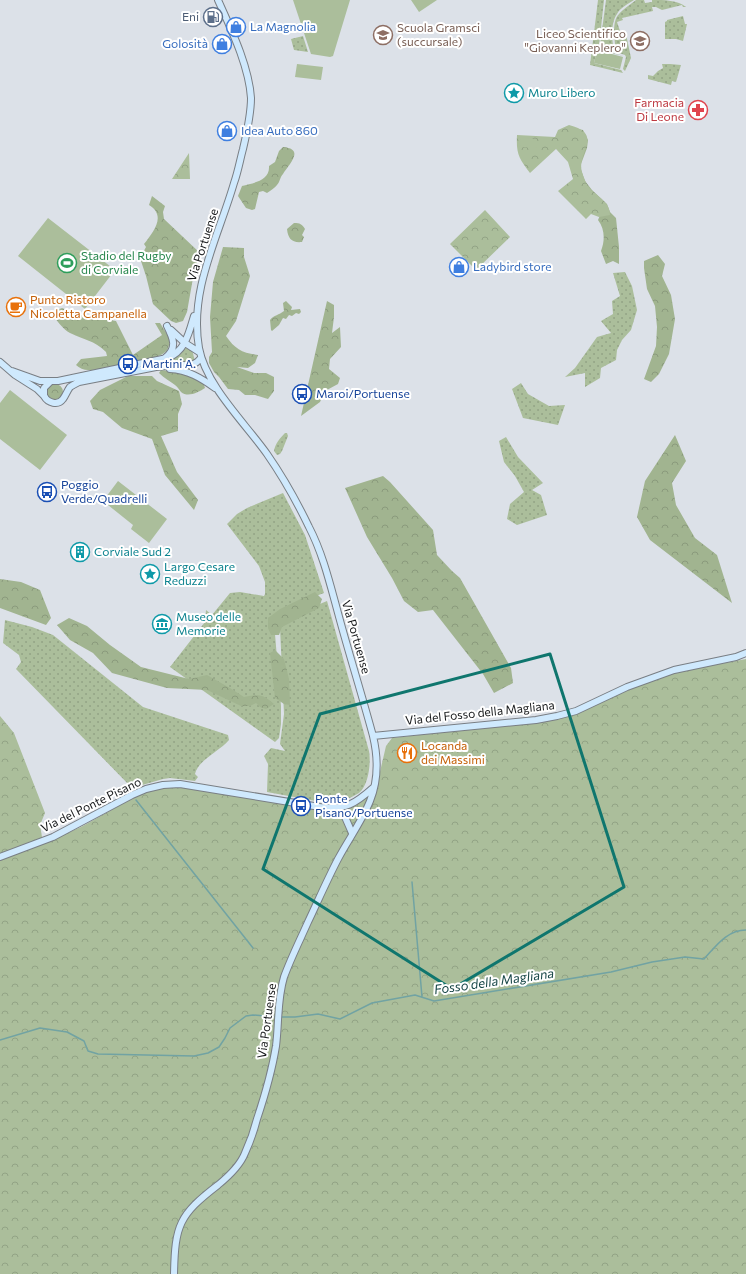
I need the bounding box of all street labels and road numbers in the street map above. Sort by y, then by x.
street label: Via Portuense [184,206,220,283]
street label: Via Portuense [340,598,374,675]
street label: Via del Fosso della Magliana [404,697,555,727]
street label: Via del Ponte Pisano [38,774,143,834]
street label: Via Portuense [254,982,278,1059]

